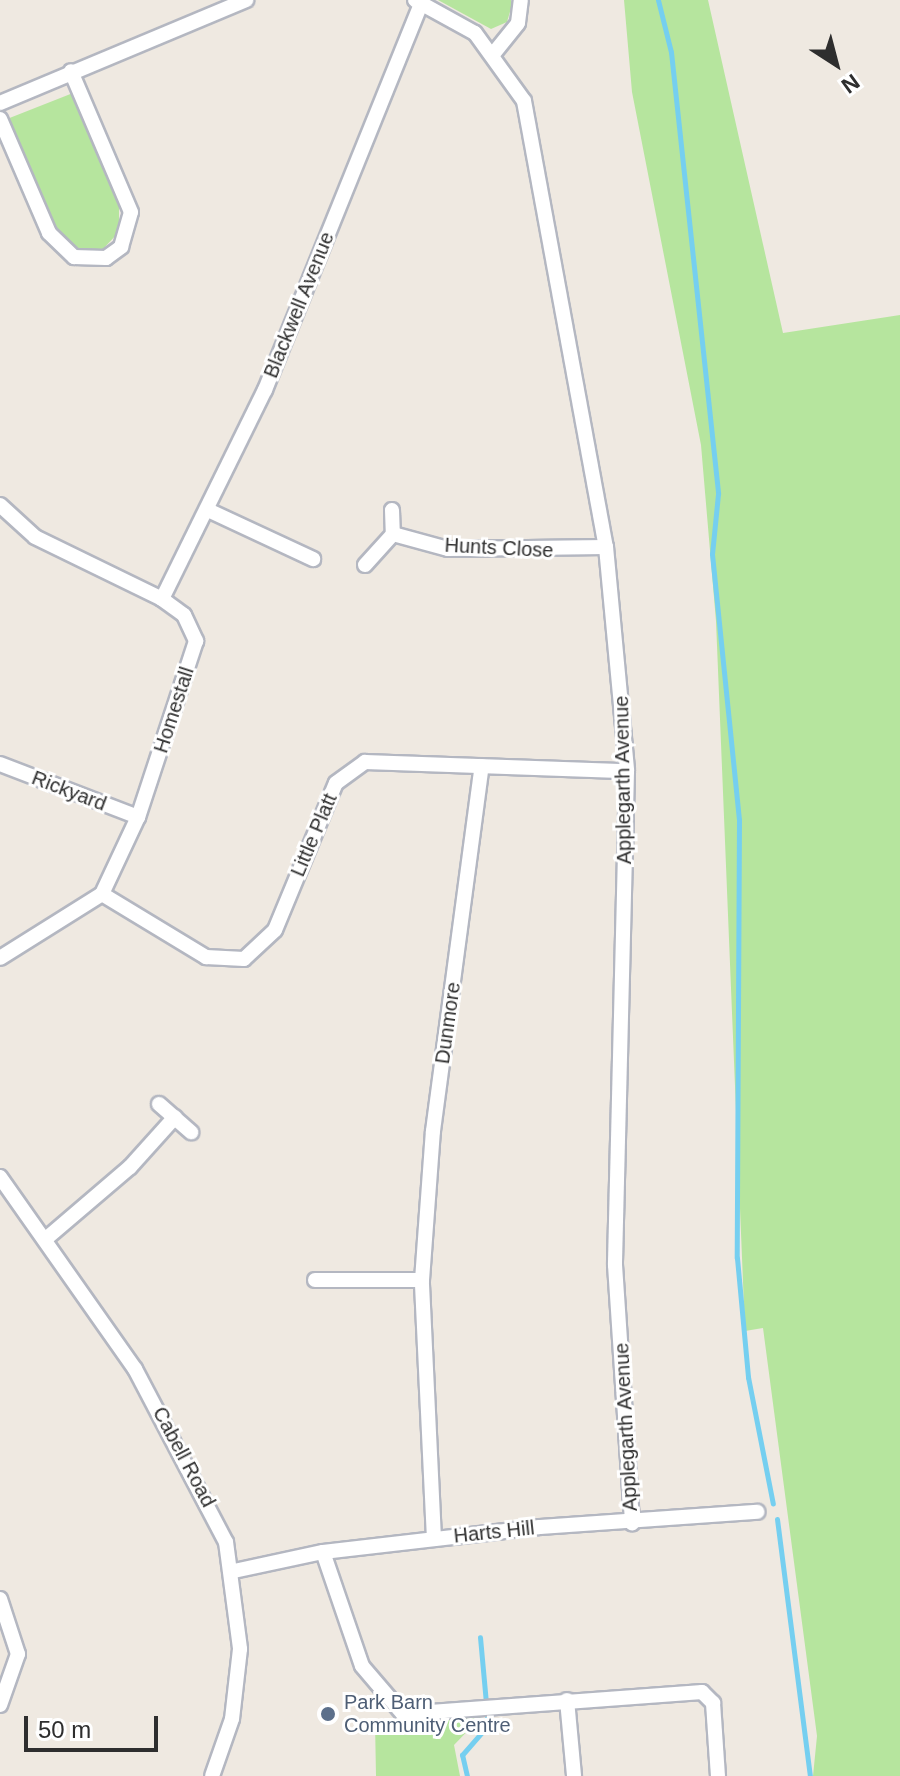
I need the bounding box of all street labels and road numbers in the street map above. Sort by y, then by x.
street label: Blackwell Avenue [259,228,339,382]
street label: Hunts Close [444,533,554,563]
street label: Homestall [149,664,199,756]
street label: Applegarth Avenue [610,695,636,865]
street label: Rickyard [28,766,110,816]
street label: Little Platt [286,790,342,880]
street label: Dunmore [430,981,466,1065]
street label: Applegarth Avenue [610,1342,642,1512]
street label: Cabell Road [148,1403,220,1511]
street label: Harts Hill [452,1516,536,1548]

